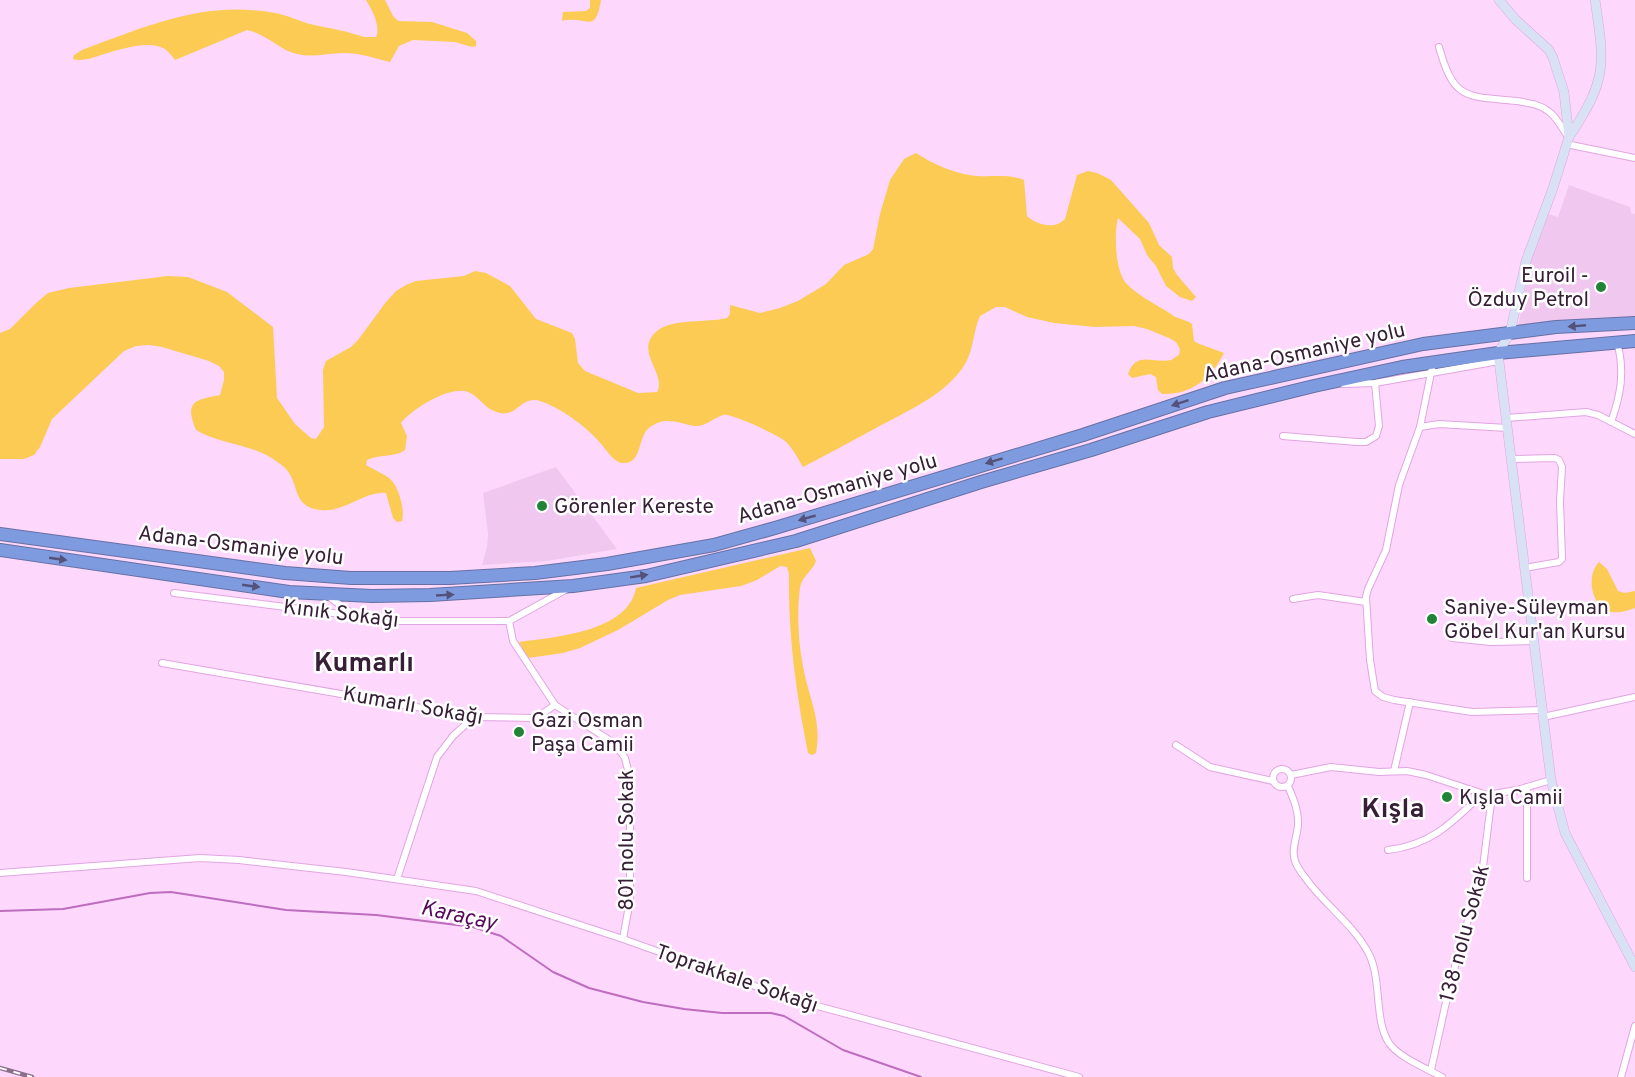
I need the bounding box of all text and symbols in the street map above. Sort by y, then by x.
place label: Euroil - Özduy Petrol [1467,263,1589,314]
marker: Euroil - Özduy Petrol [1594,280,1608,294]
street label: Adana-Osmaniye yolu [1201,317,1408,390]
one-way arrow [1567,321,1586,331]
one-way arrow [1171,399,1189,408]
street label: Adana-Osmaniye yolu [734,448,941,531]
one-way arrow [985,457,1003,467]
place label: Görenler Kereste [554,494,714,521]
marker: Görenler Kereste [535,499,549,513]
one-way arrow [798,514,817,524]
street label: Adana-Osmaniye yolu [137,520,345,572]
one-way arrow [49,554,68,563]
one-way arrow [630,572,649,581]
one-way arrow [242,581,261,590]
one-way arrow [436,590,455,599]
street label: Kınık Sokağı [282,594,400,635]
place label: Saniye-Süleyman Göbel Kur'an Kursu [1444,595,1626,646]
marker: Saniye-Süleyman Göbel Kur'an Kursu [1425,612,1439,626]
district label: Kumarlı [314,647,414,681]
street label: Kumarlı Sokağı [340,681,485,732]
place label: Gazi Osman Paşa Camii [531,708,643,759]
marker: Gazi Osman Paşa Camii [512,725,526,739]
street label: 801 nolu Sokak [614,769,641,911]
place label: Kışla Camii [1459,785,1563,812]
marker: Kışla Camii [1440,790,1454,804]
district label: Kışla [1362,793,1424,827]
street label: 138 nolu Sokak [1434,862,1497,1005]
water label: Karaçay [418,895,501,938]
street label: Toprakkale Sokağı [652,939,821,1020]

